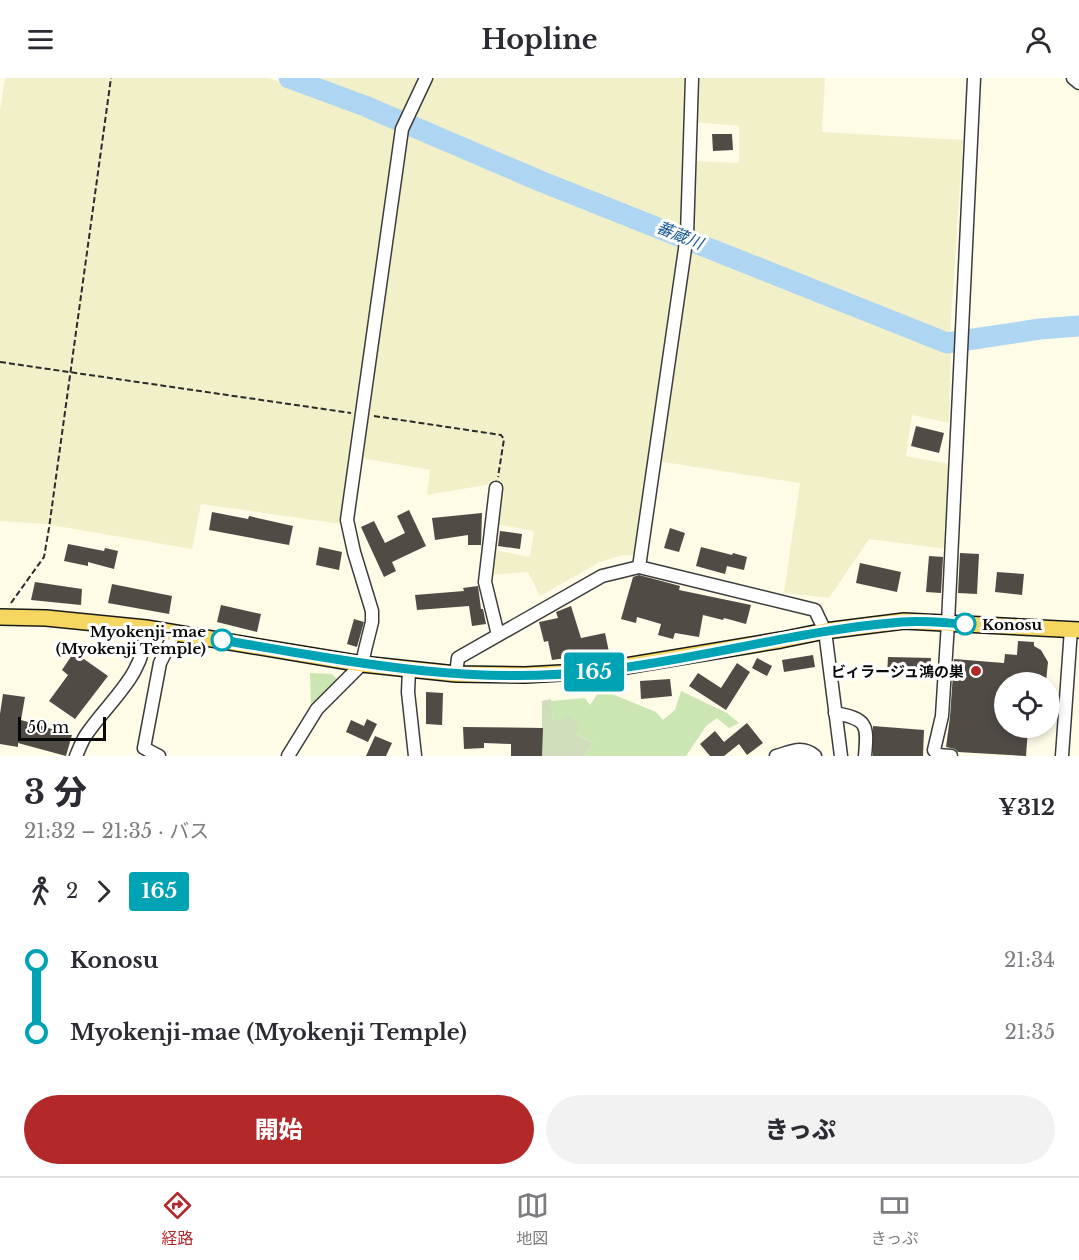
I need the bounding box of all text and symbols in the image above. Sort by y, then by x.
icon: menu [24,23,57,56]
text: Hopline [481,23,598,56]
icon: person [1022,23,1055,56]
water label: 蕃蔵川 [654,217,708,254]
marker: Konosu [954,613,976,635]
place label: Konosu [982,615,1043,634]
place label: Myokenji-mae (Myokenji Temple) [56,622,206,658]
marker: Myokenji-mae (Myokenji Temple) [211,629,233,651]
line badge: 165 [560,652,628,692]
text: 165 [576,659,612,685]
place label: ビィラージュ鴻の巣 [831,662,964,681]
marker: ビィラージュ鴻の巣 [969,664,983,678]
map controls [994,672,1060,738]
button: locate [994,672,1060,738]
scale bar [18,714,106,742]
text: 50 m [27,717,69,737]
text: 3 分 [24,772,87,813]
text: ¥312 [998,794,1055,821]
text: 21:32 – 21:35 · バス [24,819,209,843]
icon: walk [24,875,57,908]
icon: forward [87,875,120,908]
text: 165 [141,878,177,904]
text: 2 [66,879,78,903]
text: Konosu [70,947,158,974]
text: 21:34 [1004,948,1055,972]
text: Myokenji-mae (Myokenji Temple) [70,1019,467,1046]
text: 21:35 [1004,1020,1055,1044]
button: 開始 [24,1095,534,1164]
button: きっぷ [546,1095,1055,1164]
tab: 経路 [161,1189,194,1249]
tab: 地図 [516,1189,549,1249]
tab: きっぷ [871,1189,918,1249]

